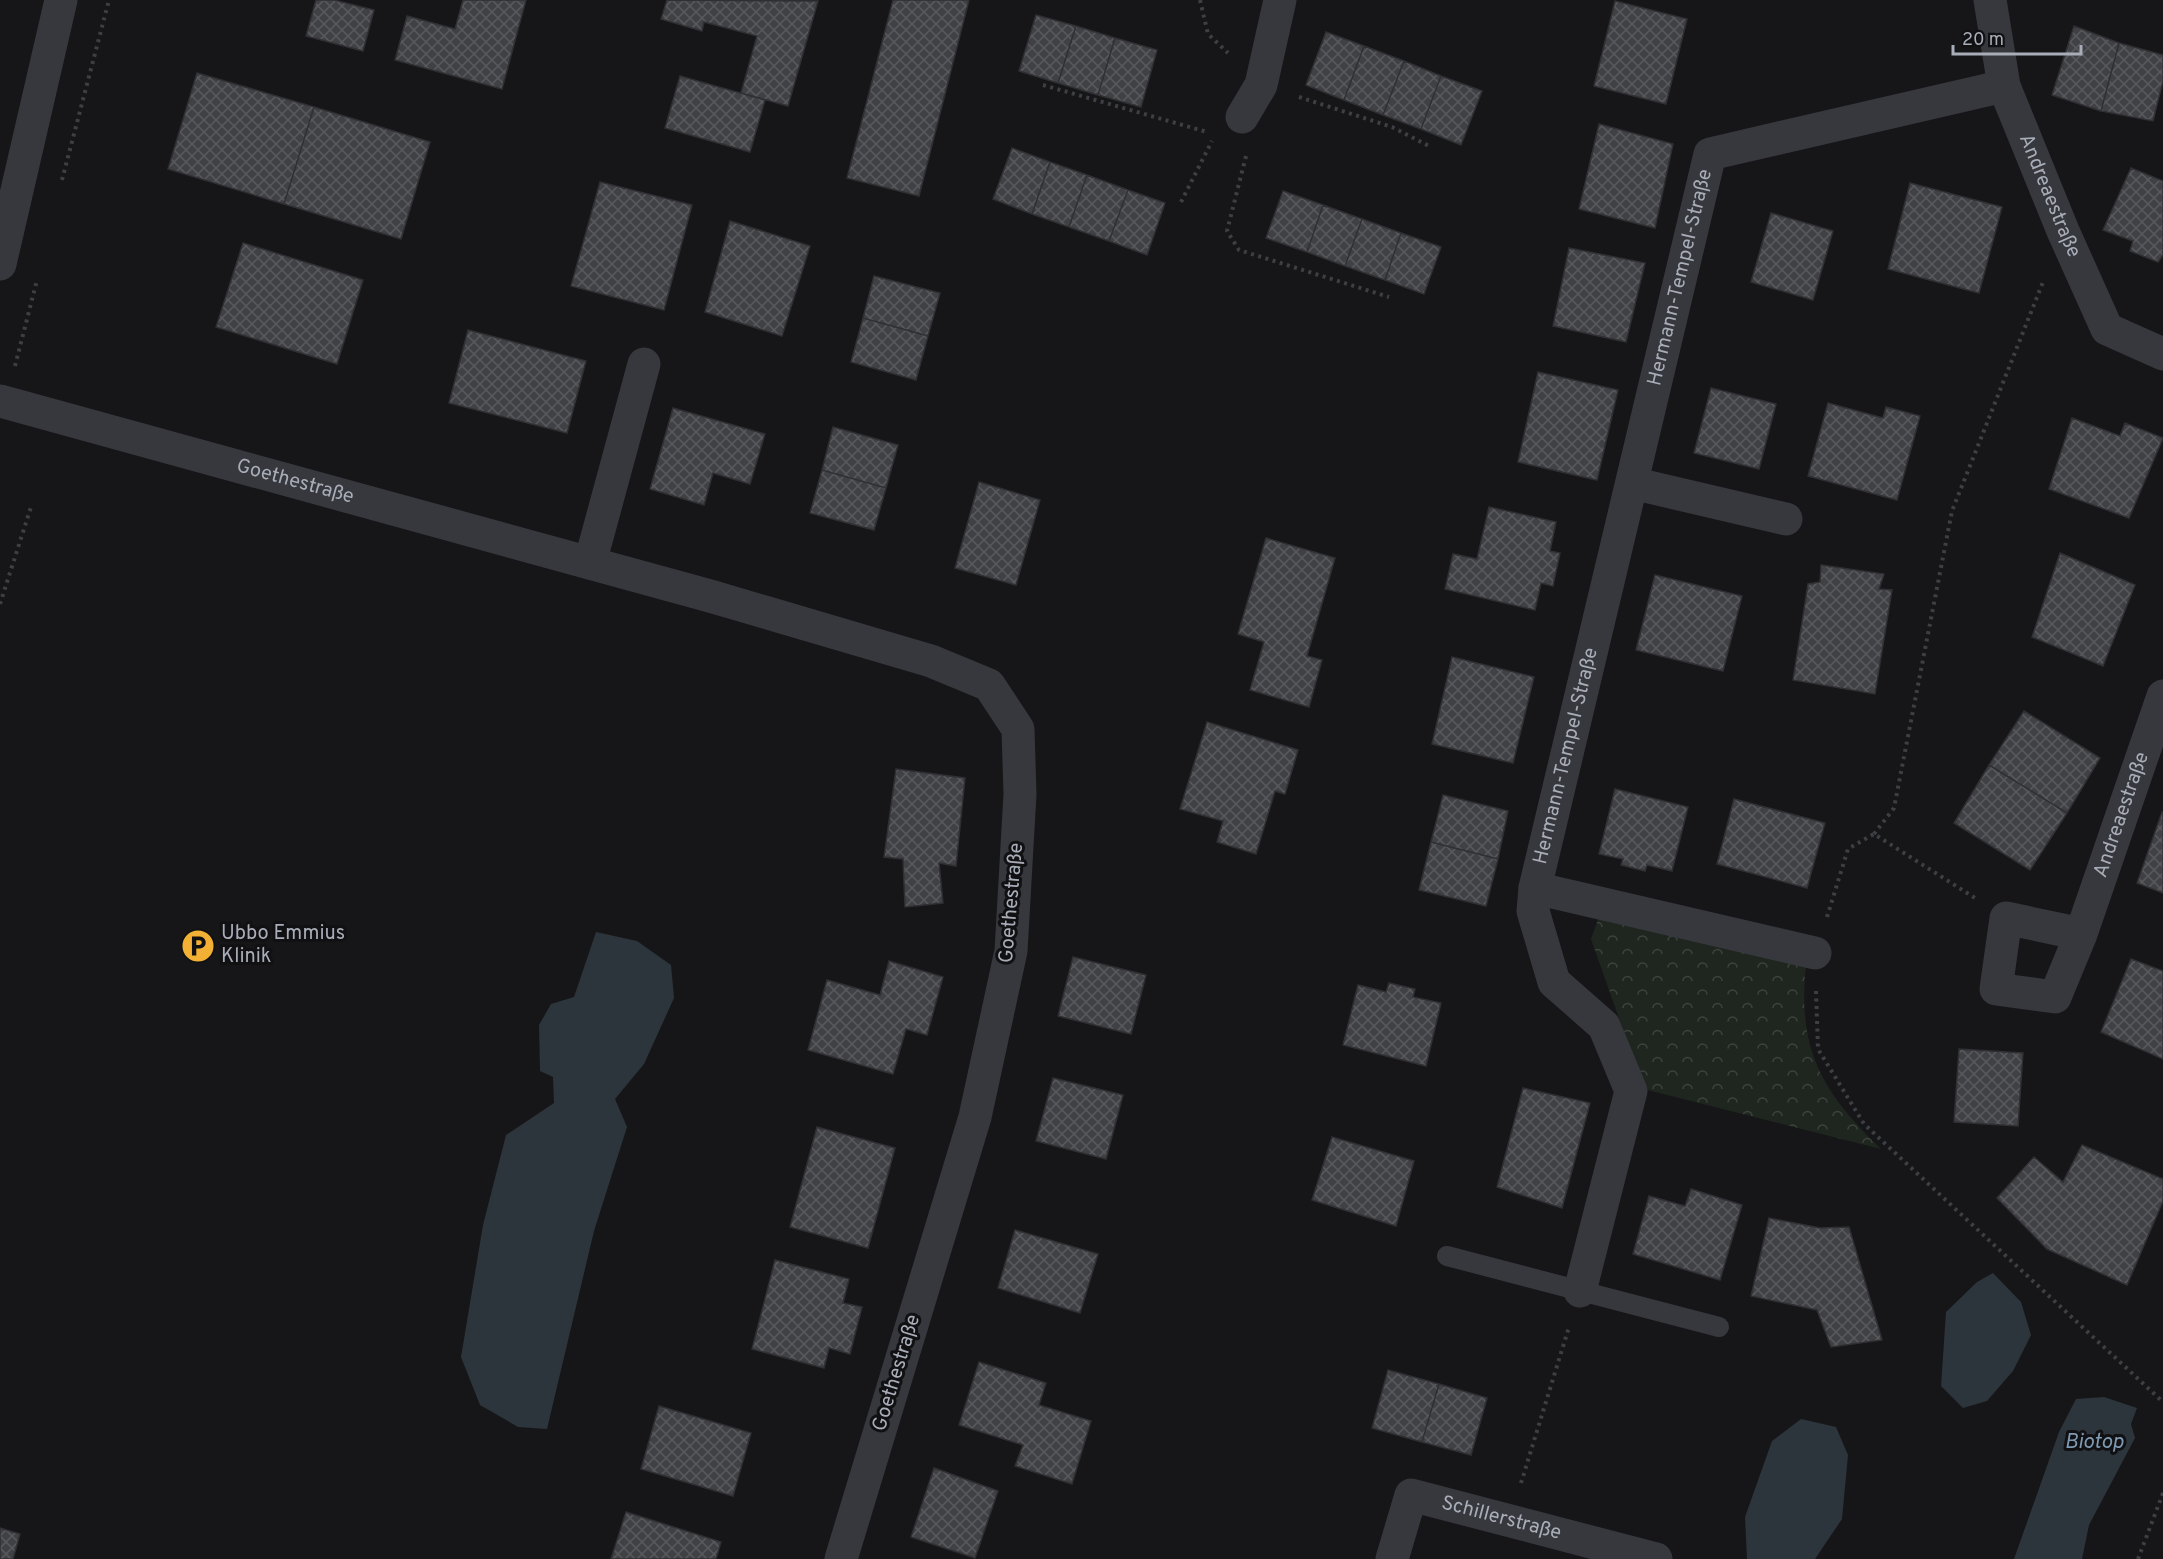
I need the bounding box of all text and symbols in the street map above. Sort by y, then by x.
scale bar [1953,18,2080,56]
text: 20 m [1962,29,2004,52]
street label: Andreaestraße [2012,130,2086,262]
street label: Hermann-Tempel-Straße [1642,167,1719,389]
street label: Goethestraße [233,454,357,511]
street label: Hermann-Tempel-Straße [1528,645,1605,867]
street label: Andreaestraße [2088,749,2156,881]
street label: Goethestraße [994,842,1030,964]
place label: Ubbo Emmius Klinik [221,921,345,970]
parking icon: Ubbo Emmius Klinik [180,928,216,964]
street label: Goethestraße [867,1311,927,1435]
water label: Biotop [2065,1429,2124,1456]
street label: Schillerstraße [1439,1490,1564,1547]

